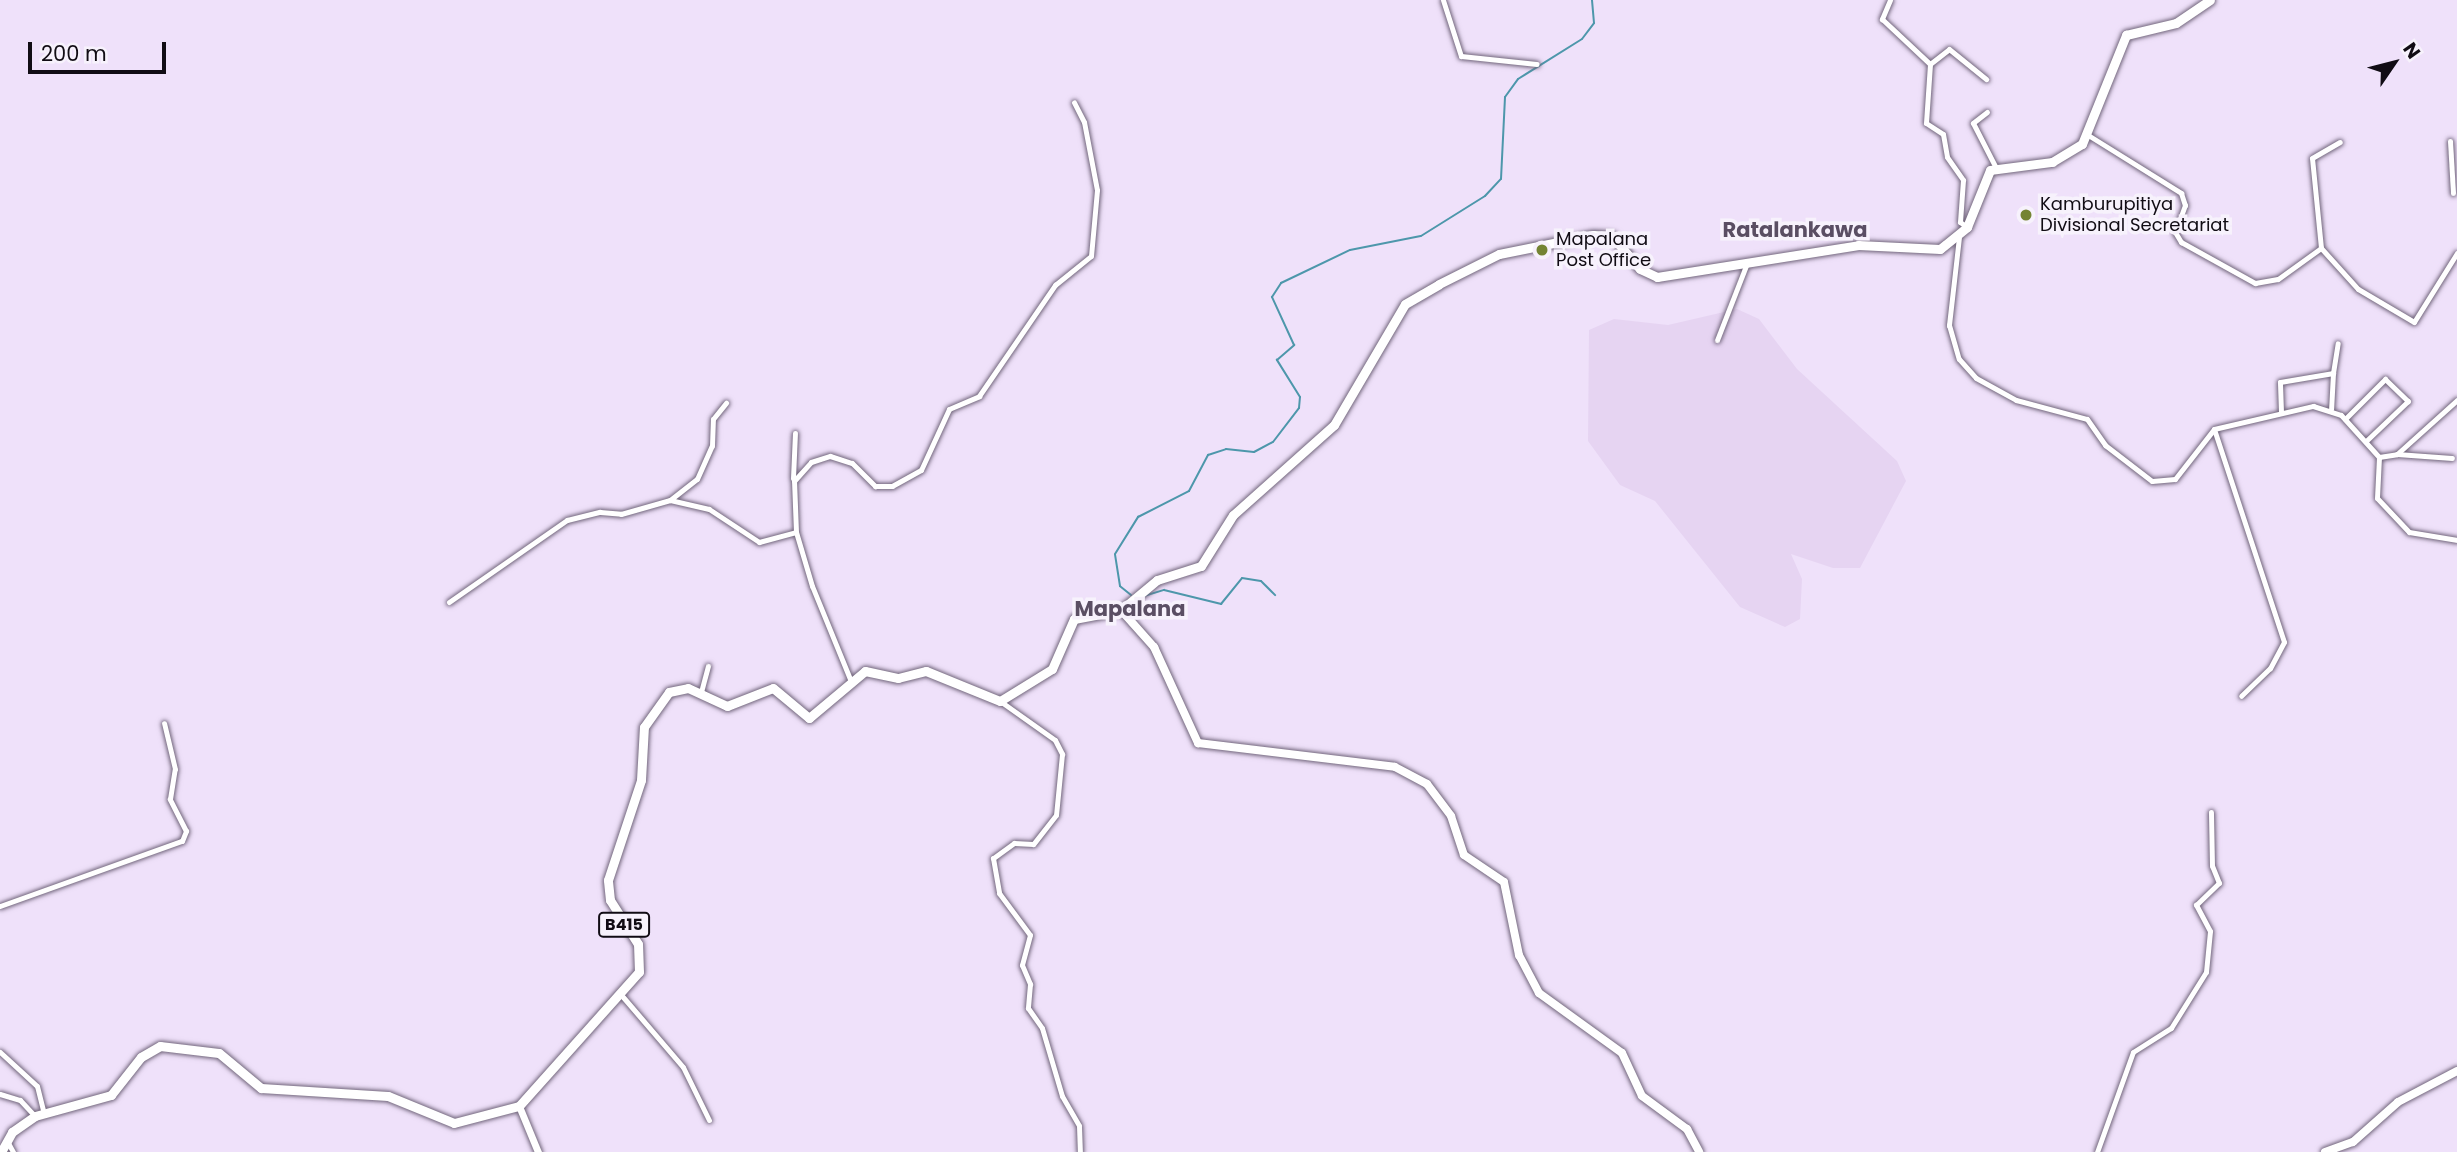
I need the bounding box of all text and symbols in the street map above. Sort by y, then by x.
scale bar [32,28,170,72]
north arrow [2359,28,2429,98]
text: N [2396,37,2427,64]
text: 200 m [41,39,107,68]
place label: Kamburupitiya Divisional Secretariat [2040,194,2229,236]
marker: Kamburupitiya Divisional Secretariat [2018,207,2034,223]
district label: Ratalankawa [1722,217,1868,243]
place label: Mapalana Post Office [1556,229,1651,272]
marker: Mapalana Post Office [1534,242,1550,258]
district label: Mapalana [1075,596,1185,622]
road number: B415 [598,912,650,937]

